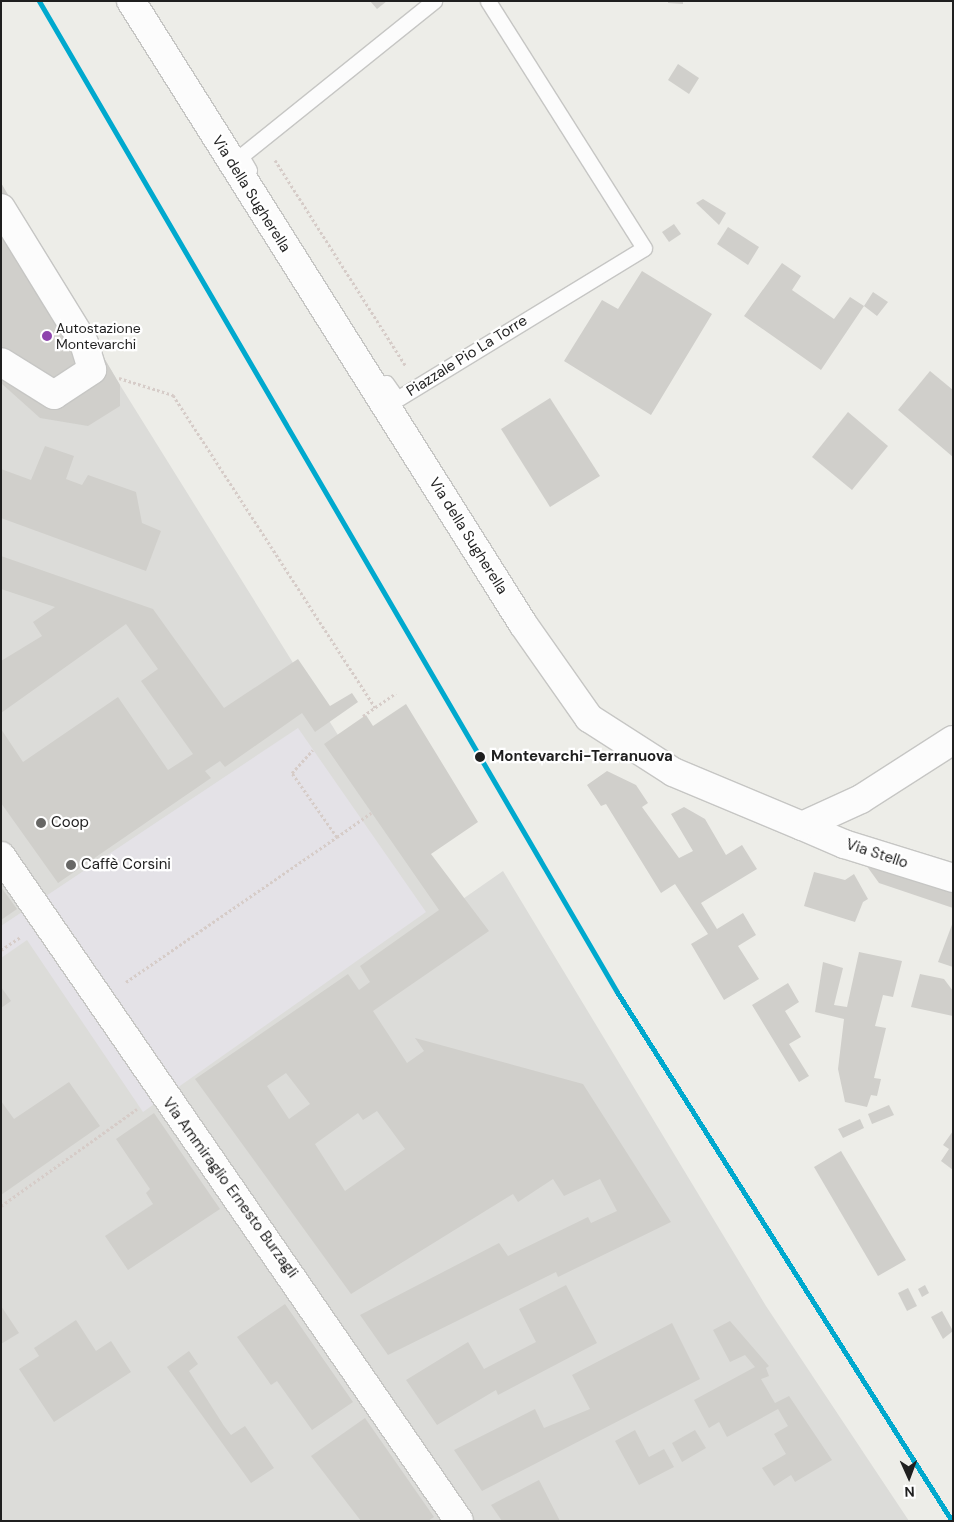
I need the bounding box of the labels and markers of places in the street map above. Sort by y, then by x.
place label: Autostazione Montevarchi [56,320,141,352]
marker: Autostazione Montevarchi [42,331,52,341]
place label: Montevarchi-Terranuova [491,748,673,766]
marker: Montevarchi-Terranuova [473,750,487,764]
place label: Coop [51,814,89,832]
marker: Coop [35,817,47,829]
place label: Caffè Corsini [81,856,171,874]
marker: Caffè Corsini [65,859,77,871]

